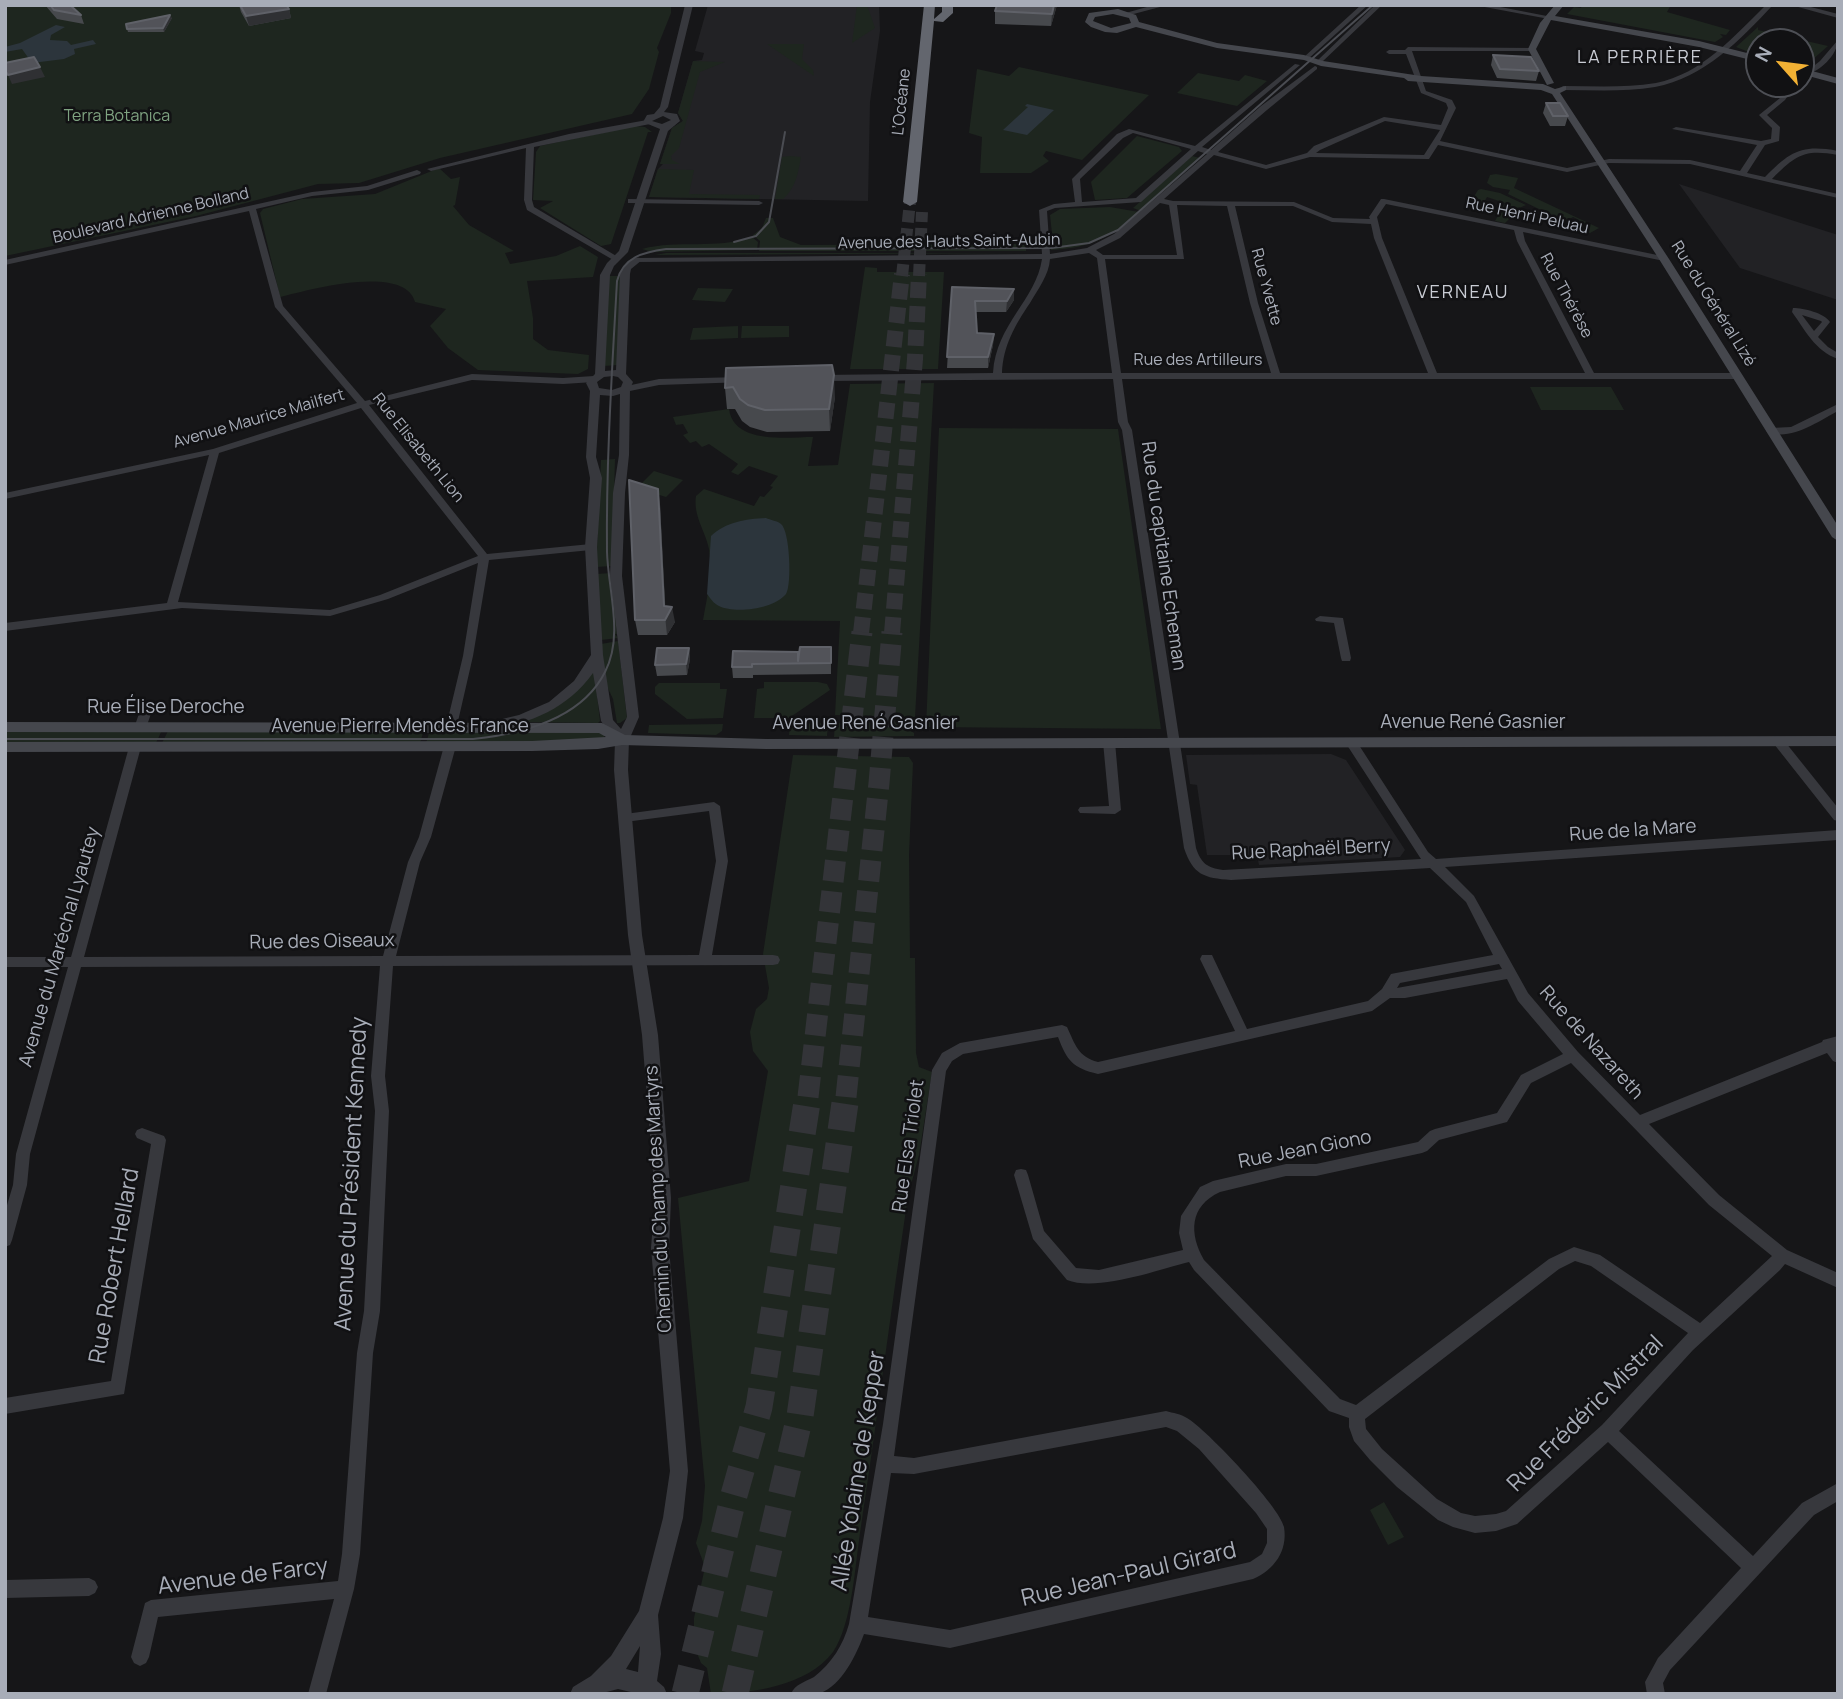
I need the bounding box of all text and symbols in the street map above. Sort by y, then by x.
north arrow [1745,28,1815,98]
text: N [1749,42,1778,66]
district label: LA PERRIÈRE [1578,47,1702,69]
street label: L’Océane [889,68,915,136]
park label: Terra Botanica [64,107,170,127]
street label: Boulevard Adrienne Bolland [51,184,251,248]
street label: Rue Henri Peluau [1464,194,1590,238]
street label: Avenue des Hauts Saint-Aubin [837,230,1061,254]
street label: Rue du Général Lizé [1667,238,1759,370]
street label: Rue Yvette [1247,246,1285,328]
street label: Rue Thérèse [1536,250,1596,342]
district label: VERNEAU [1418,282,1508,304]
street label: Rue des Artilleurs [1134,351,1262,371]
street label: Avenue Maurice Mailfert [171,385,347,453]
street label: Rue Elisabeth Lion [368,390,468,506]
street label: Rue du capitaine Echeman [1136,440,1190,672]
street label: Rue Élise Deroche [87,697,245,719]
street label: Avenue René Gasnier [1380,712,1566,734]
street label: Avenue René Gasnier [772,713,958,735]
street label: Avenue Pierre Mendès France [271,716,529,738]
street label: Rue de la Mare [1569,815,1697,847]
street label: Avenue du Maréchal Lyautey [15,824,105,1070]
street label: Rue Raphaël Berry [1231,834,1391,866]
street label: Rue des Oiseaux [249,929,395,955]
street label: Rue de Nazareth [1534,982,1648,1104]
street label: Avenue du Président Kennedy [330,1016,374,1332]
street label: Chemin du Champ des Martyrs [641,1065,677,1333]
street label: Rue Elsa Triolet [888,1078,930,1214]
street label: Rue Jean Giono [1237,1126,1373,1174]
street label: Rue Robert Hellard [84,1166,146,1366]
street label: Rue Frédéric Mistral [1502,1330,1670,1498]
street label: Allée Yolaine de Kepper [826,1349,892,1593]
street label: Rue Jean-Paul Girard [1019,1537,1239,1613]
street label: Avenue de Farcy [156,1553,330,1601]

